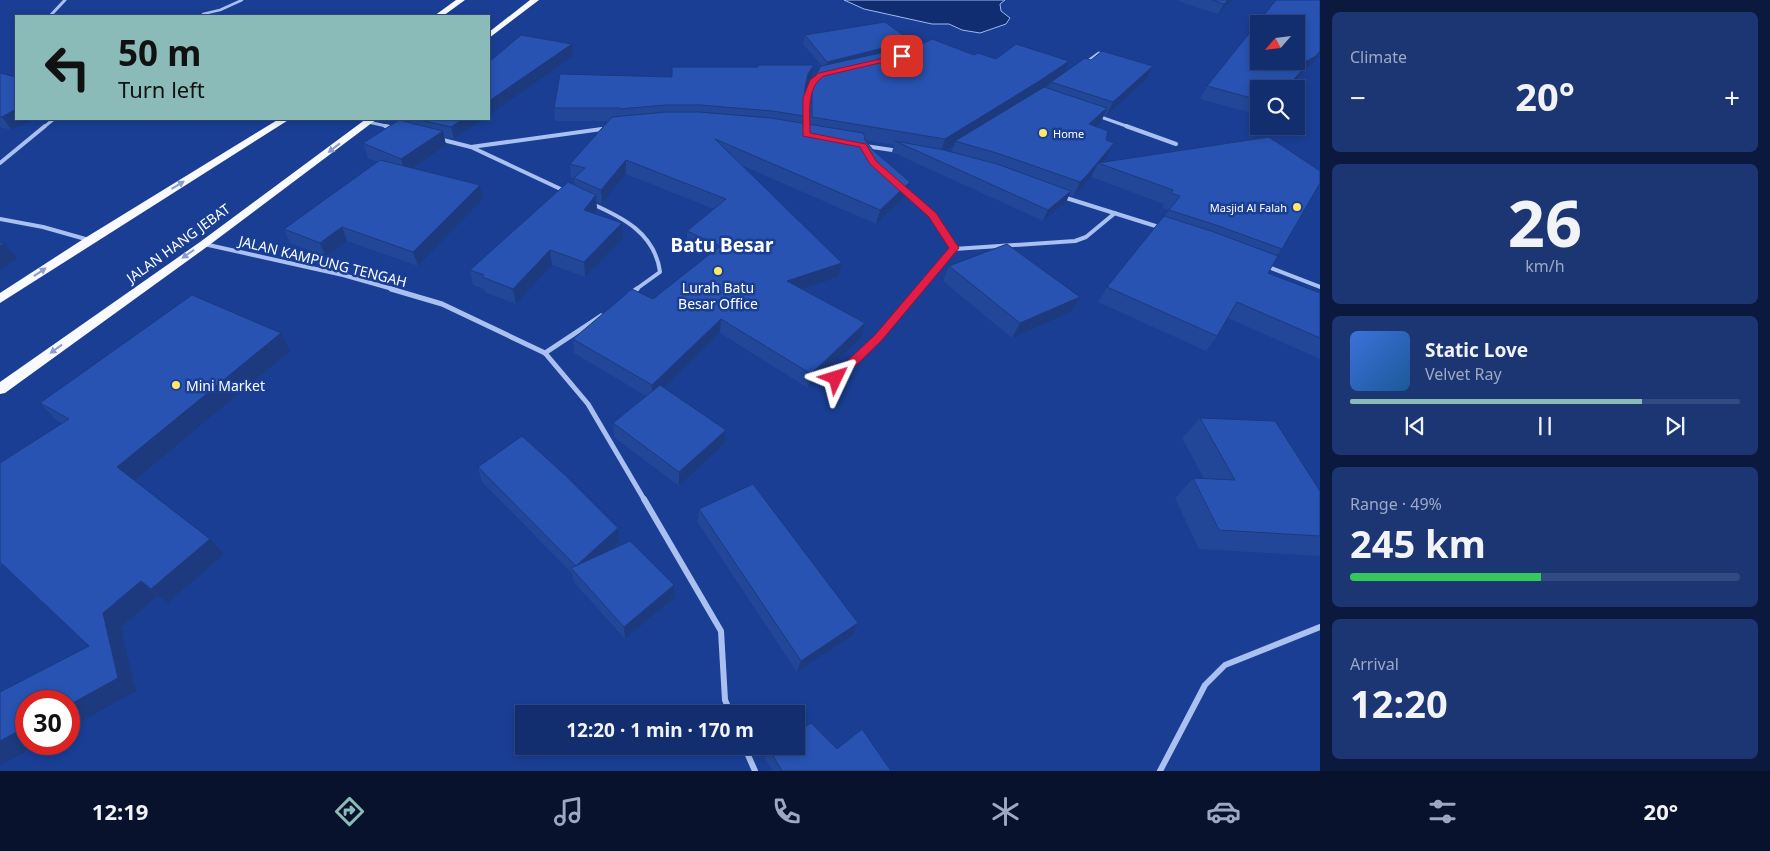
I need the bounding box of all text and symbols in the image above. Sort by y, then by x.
north arrow [1250,15,1305,70]
map controls [1250,15,1305,135]
text: 50 m [118,29,201,76]
icon: left [35,35,100,100]
pin [881,35,923,77]
icon: arrive [888,42,916,70]
text: Climate [1350,46,1407,68]
text: 20° [1515,70,1575,122]
text: Turn left [118,74,205,104]
text: − [1350,78,1366,116]
text: + [1724,78,1740,116]
button: search [1250,80,1305,135]
place label: Home [1053,126,1084,141]
marker: Home [1037,127,1049,139]
one-way arrow [328,143,341,154]
text: 26 [1508,178,1582,266]
one-way arrow [171,181,184,190]
street label: JALAN HANG JEBAT [121,199,234,288]
place label: Masjid Al Falah [1210,200,1287,215]
marker: Masjid Al Falah [1291,201,1303,213]
street label: JALAN KAMPUNG TENGAH [235,230,409,291]
district label: Batu Besar [671,232,774,258]
one-way arrow [181,249,195,259]
text: km/h [1525,255,1565,277]
marker: Lurah Batu Besar Office [712,265,724,277]
one-way arrow [34,267,47,277]
place label: Lurah Batu Besar Office [678,278,758,313]
text: Static Love [1425,337,1528,363]
one-way arrow [49,344,63,354]
position arrow [809,351,861,403]
text: Velvet Ray [1425,363,1502,385]
place label: Mini Market [186,376,265,395]
marker: Mini Market [170,379,182,391]
icon: previous [1401,412,1429,440]
icon: pause [1531,412,1559,440]
icon: next [1661,412,1689,440]
text: Range · 49% [1350,493,1442,515]
text: 245 km [1350,517,1486,569]
text: Arrival [1350,653,1399,675]
text: 12:20 [1350,677,1448,729]
speed limit sign: 30 [15,690,80,755]
text: 12:20 · 1 min · 170 m [566,717,754,743]
icon: directions [332,794,367,829]
icon: music [551,794,586,829]
icon: phone [769,794,804,829]
icon: climate [988,794,1023,829]
icon: car [1206,794,1241,829]
icon: filters [1425,794,1460,829]
text: 12:19 [92,796,148,826]
text: 20° [1644,796,1678,826]

